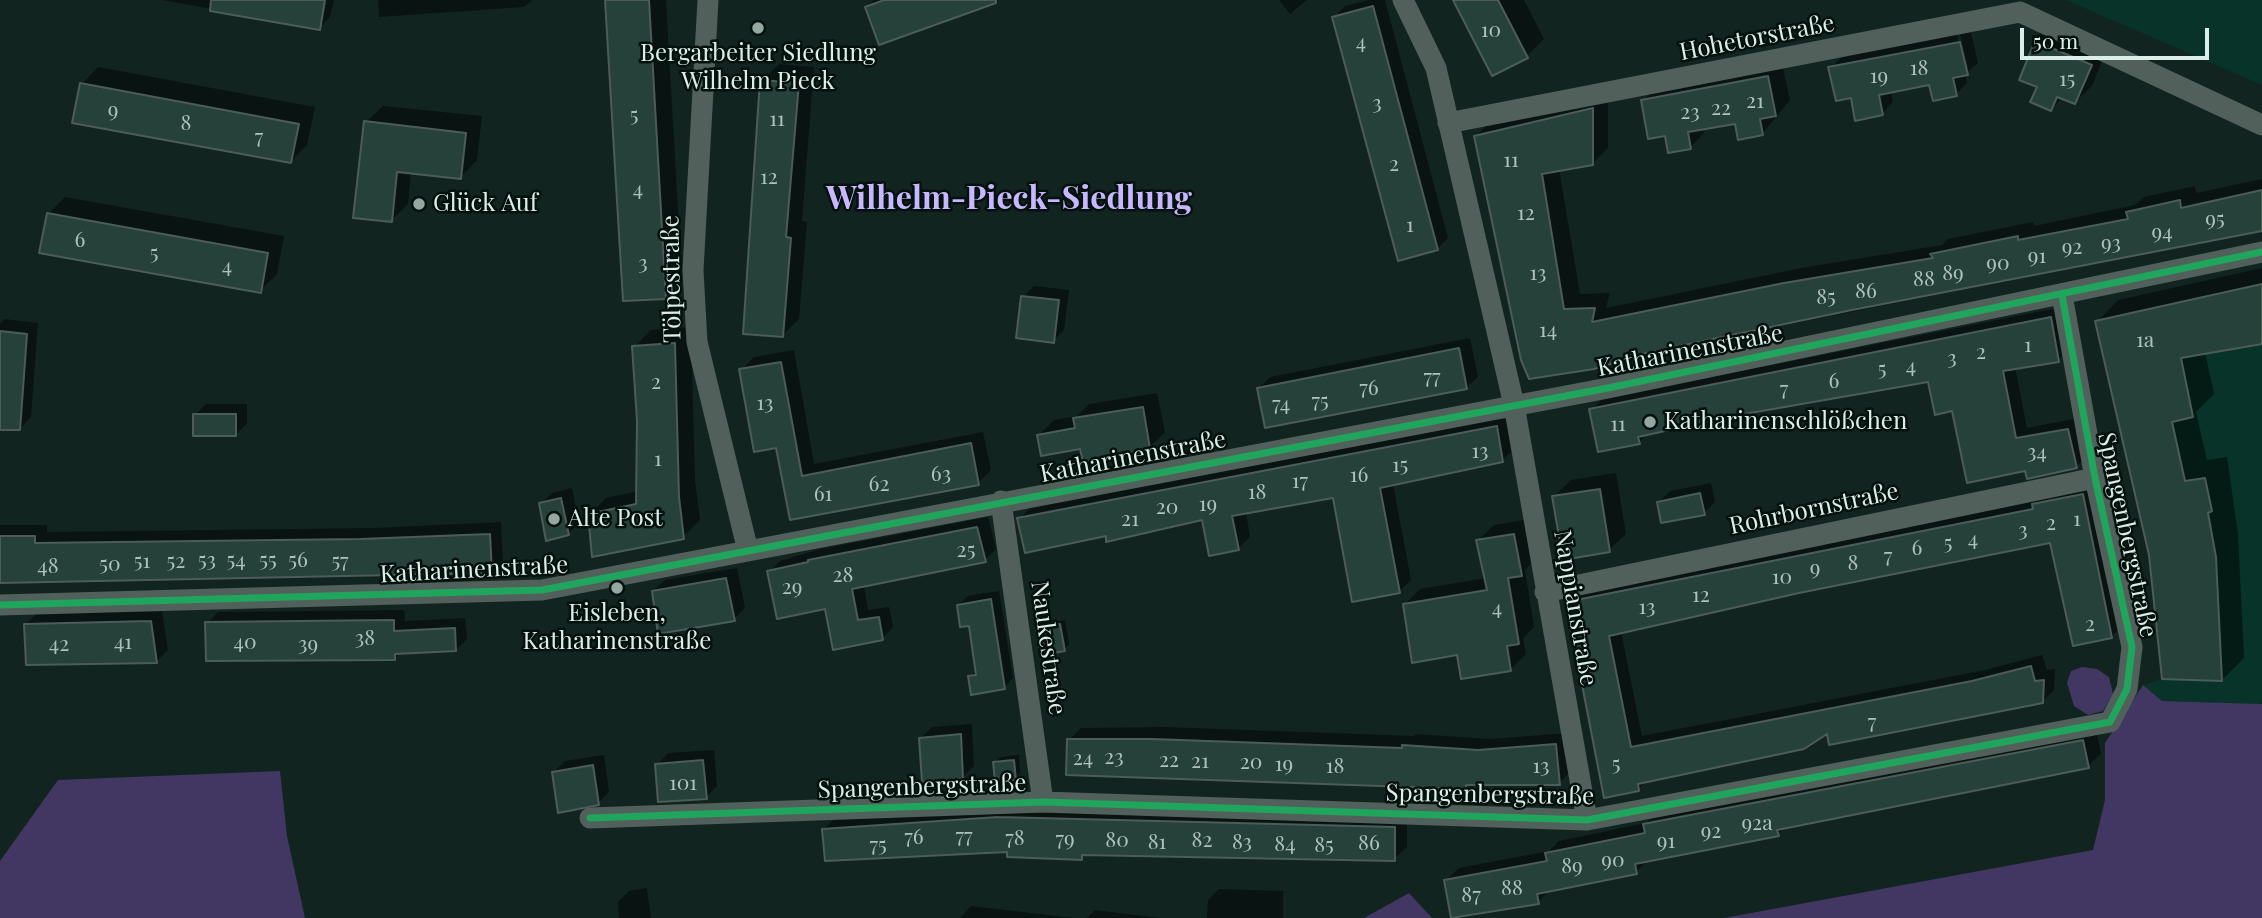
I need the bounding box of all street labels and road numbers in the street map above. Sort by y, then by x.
street label: Hohetorstraße [1677,9,1837,67]
street label: Tölpestraße [656,215,688,343]
street label: Katharinenstraße [1595,319,1785,383]
street label: Katharinenstraße [1038,425,1228,489]
street label: Spangenbergstraße [2091,430,2163,640]
street label: Rohrbornstraße [1727,477,1901,541]
street label: Nappianstraße [1547,528,1603,688]
street label: Katharinenstraße [379,551,569,589]
street label: Naukestraße [1024,579,1072,717]
street label: Spangenbergstraße [817,769,1027,805]
street label: Spangenbergstraße [1385,779,1595,811]

